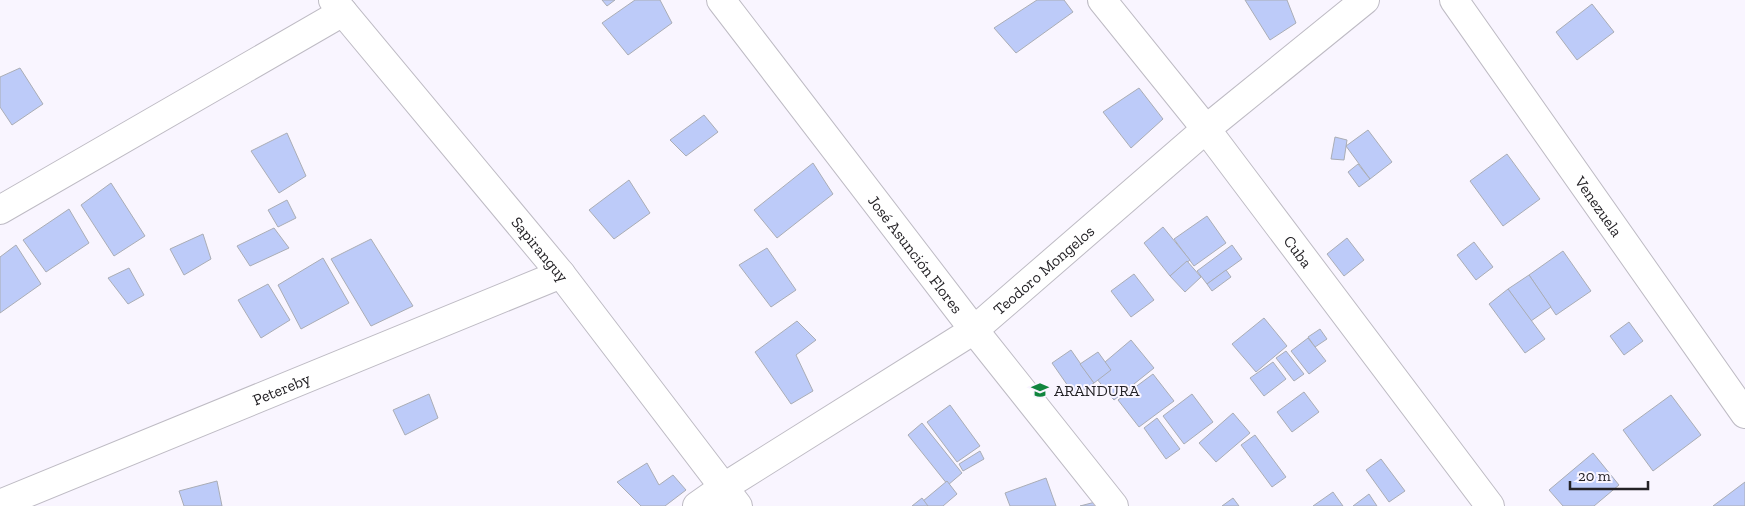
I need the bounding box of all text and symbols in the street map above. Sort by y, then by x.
street label: Venezuela [1571,171,1627,240]
street label: José Asunción Flores [864,191,967,317]
street label: Sapiranguy [508,213,573,286]
street label: Teodoro Mongelos [989,221,1098,319]
street label: Cuba [1280,232,1317,272]
street label: Petereby [250,368,314,409]
school or university icon: ARANDURA [1030,380,1050,400]
place label: ARANDURA [1054,381,1140,400]
scale bar [1570,458,1648,490]
text: 20 m [1578,467,1611,485]

